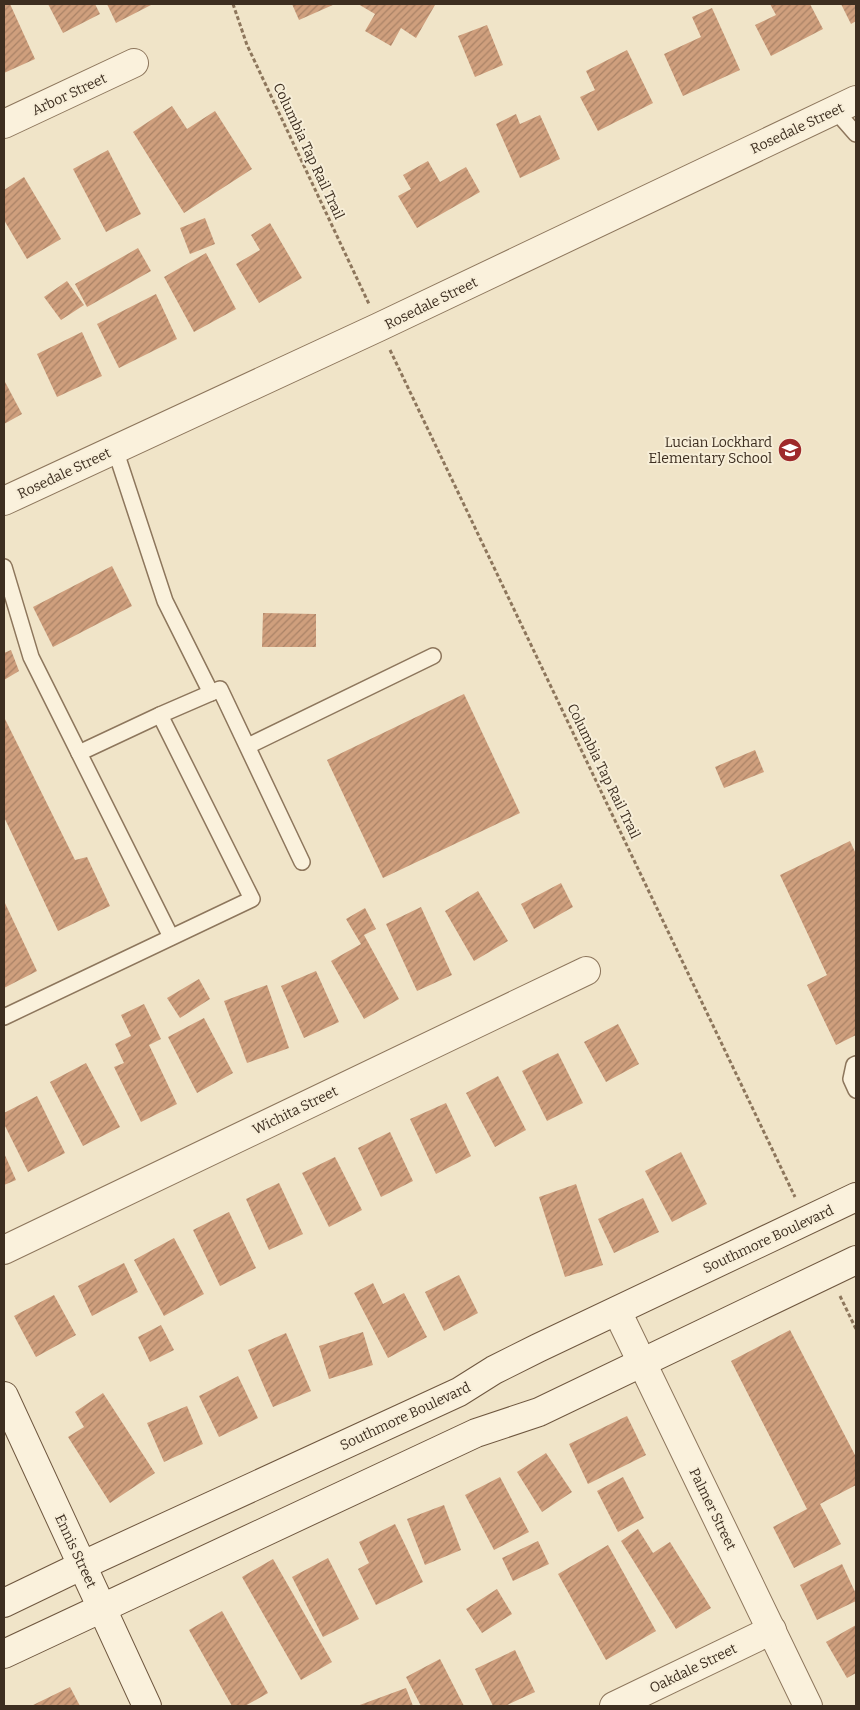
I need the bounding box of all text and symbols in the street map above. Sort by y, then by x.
street label: Arbor Street [29,70,109,119]
street label: Columbia Tap Rail Trail [269,80,348,222]
street label: Rosedale Street [748,99,847,158]
street label: Rosedale Street [382,274,480,333]
place label: Lucian Lockhard Elementary School [649,434,772,467]
school or university icon: Lucian Lockhard Elementary School [777,437,803,463]
street label: Rosedale Street [15,444,114,503]
street label: Columbia Tap Rail Trail [563,701,644,842]
street label: Wichita Street [250,1083,341,1138]
street label: Southmore Boulevard [700,1202,836,1277]
street label: Southmore Boulevard [337,1379,473,1454]
street label: Palmer Street [685,1465,740,1553]
street label: Ennis Street [51,1512,100,1591]
street label: Oakdale Street [647,1640,740,1697]

